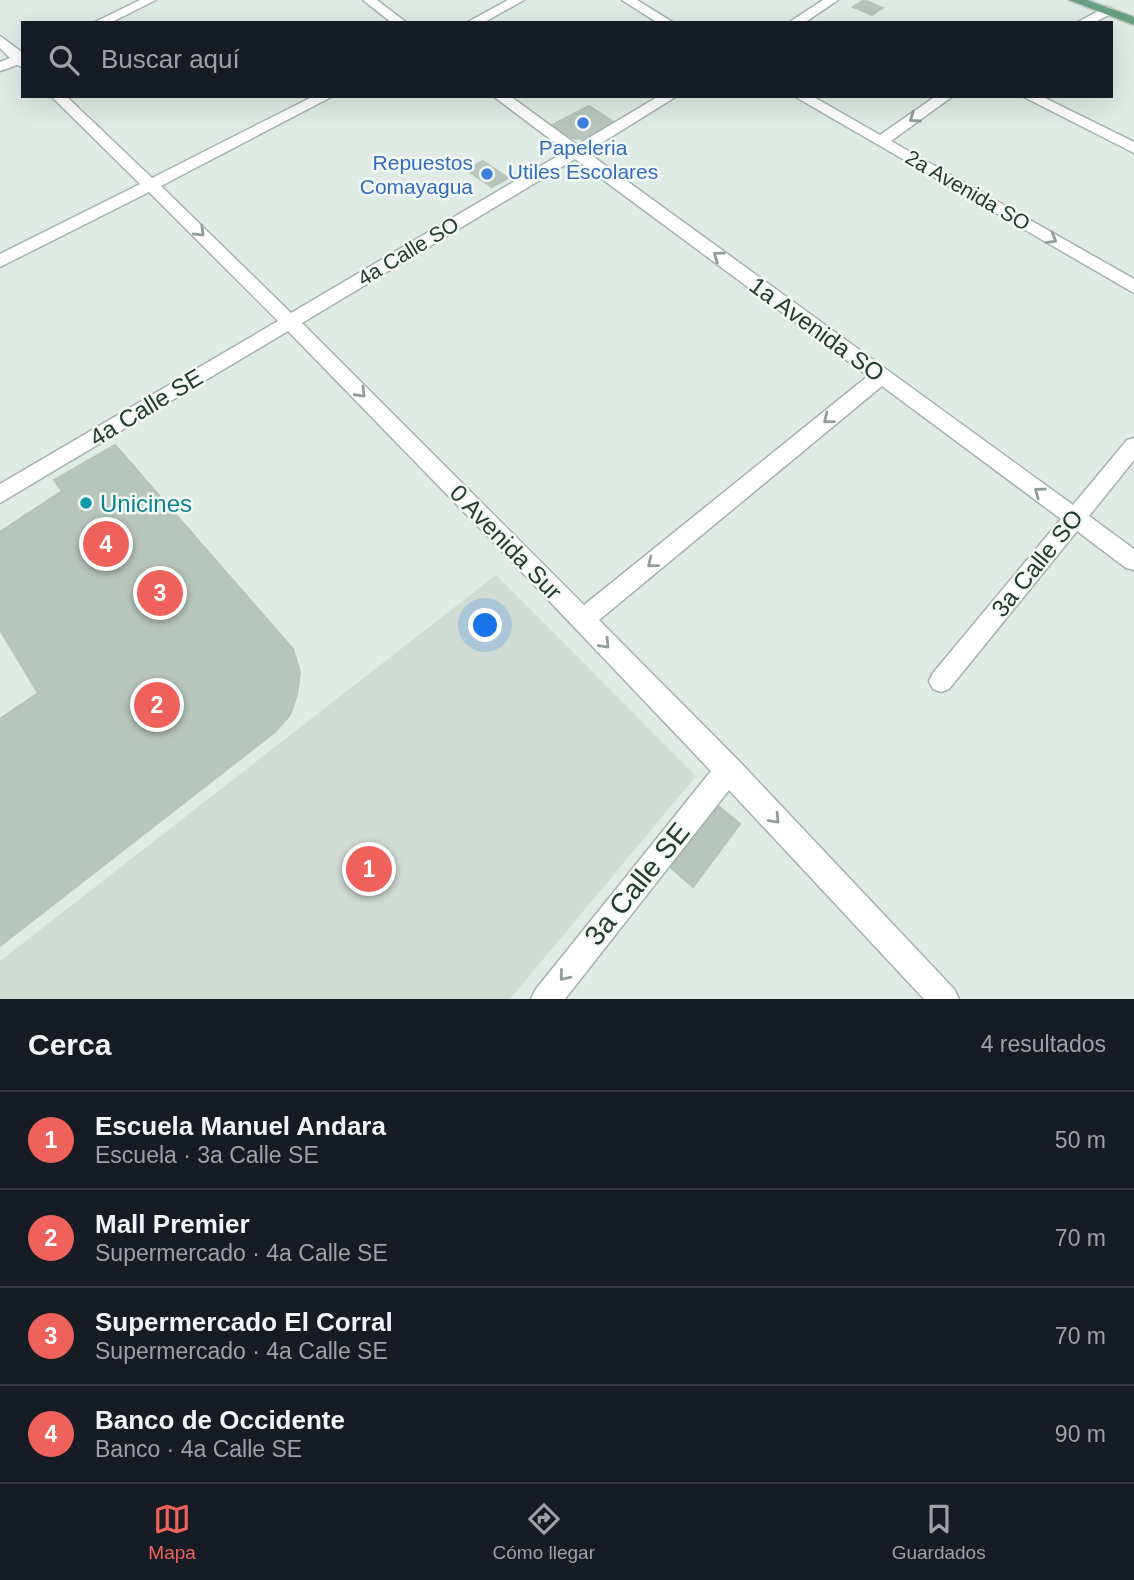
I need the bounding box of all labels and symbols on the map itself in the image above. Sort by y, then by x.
one-way arrow [909,110,922,122]
marker: Papeleria Utiles Escolares [575,115,591,131]
place label: Papeleria Utiles Escolares [508,136,658,183]
street label: 2a Avenida SO [902,145,1034,235]
place label: Repuestos Comayagua [360,151,473,198]
marker: Repuestos Comayagua [479,166,495,182]
street label: 4a Calle SO [354,212,462,290]
one-way arrow [192,224,205,237]
one-way arrow [1044,231,1057,244]
one-way arrow [713,252,726,264]
street label: 1a Avenida SO [744,271,890,387]
street label: 4a Calle SE [85,363,207,451]
one-way arrow [353,384,366,397]
one-way arrow [824,411,836,424]
street label: 0 Avenida Sur [445,479,567,605]
one-way arrow [1034,488,1047,501]
place label: Unicines [100,490,192,517]
marker: Unicines [78,495,94,511]
street label: 3a Calle SO [986,504,1088,622]
pin: 4 [83,518,129,570]
one-way arrow [647,555,660,567]
pin: 3 [137,567,183,619]
your location [468,608,502,642]
one-way arrow [597,635,610,648]
pin: 2 [134,679,180,731]
one-way arrow [767,811,780,824]
street label: 3a Calle SE [578,817,696,951]
pin: 1 [346,843,392,895]
one-way arrow [560,968,572,981]

